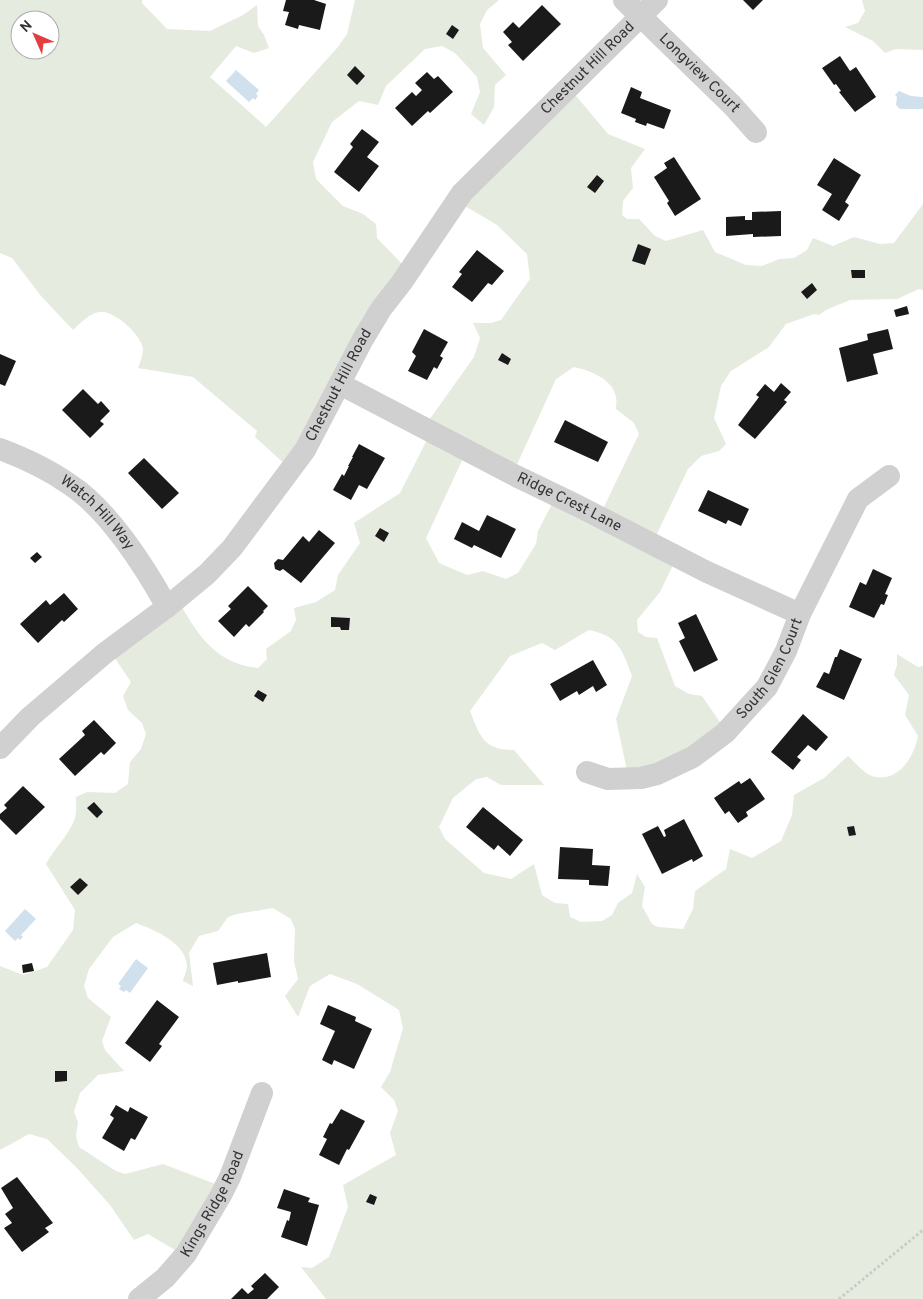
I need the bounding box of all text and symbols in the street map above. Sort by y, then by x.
north arrow [10,10,60,60]
text: N [17,17,36,36]
street label: Chestnut Hill Road [537,18,639,119]
street label: Longview Court [655,29,744,117]
street label: Chestnut Hill Road [301,325,376,445]
street label: Ridge Crest Lane [514,468,625,536]
street label: Watch Hill Way [56,471,138,554]
street label: South Glen Court [733,615,807,723]
street label: Kings Ridge Road [177,1148,249,1261]

